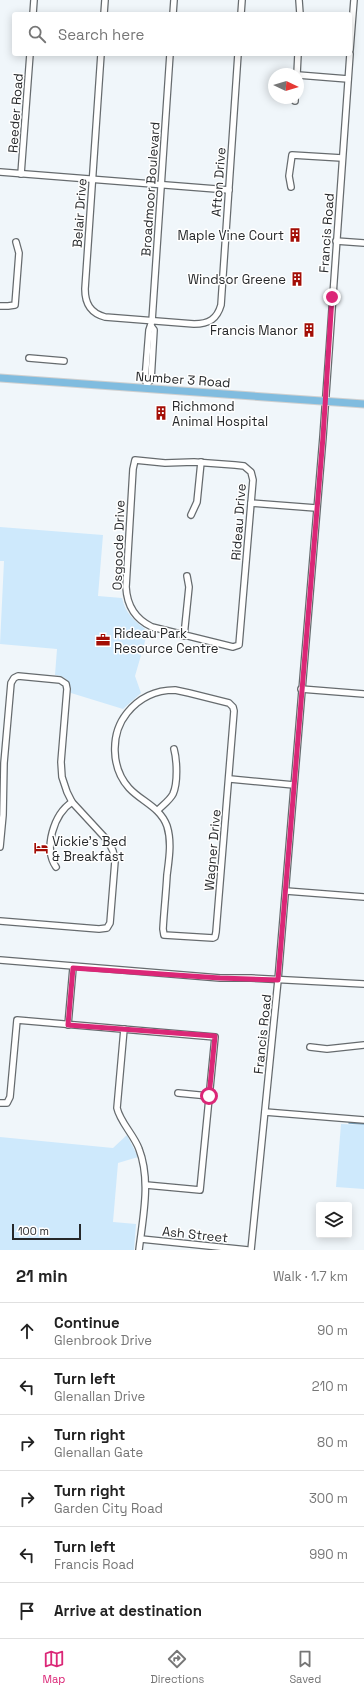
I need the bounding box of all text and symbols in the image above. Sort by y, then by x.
search box [12,12,352,56]
icon: search [26,23,48,45]
text: Search here [58,25,144,44]
north arrow [268,68,304,104]
street label: Reeder Road [4,73,27,153]
street label: Broadmoor Boulevard [137,121,164,257]
street label: Afton Drive [208,147,229,217]
street label: Belair Drive [69,178,90,248]
street label: Francis Road [315,192,338,274]
place label: Maple Vine Court [177,227,284,244]
building icon: Maple Vine Court [287,227,303,243]
place label: Windsor Greene [188,271,286,288]
building icon: Windsor Greene [289,271,305,287]
route end [323,288,341,306]
place label: Francis Manor [210,322,298,339]
building icon: Francis Manor [301,322,317,338]
street label: Number 3 Road [135,368,231,391]
place label: Richmond Animal Hospital [172,398,268,430]
building icon: Richmond Animal Hospital [153,405,169,421]
street label: Rideau Drive [227,483,250,561]
street label: Osgoode Drive [108,499,129,591]
place label: Rideau Park Resource Centre [114,625,218,657]
office icon: Rideau Park Resource Centre [95,632,111,648]
street label: Wagner Drive [200,808,225,892]
place label: Vickie's Bed & Breakfast [52,833,127,865]
hotel icon: Vickie's Bed & Breakfast [33,840,49,856]
street label: Francis Road [250,993,275,1075]
route start [200,1087,218,1105]
map controls [316,1202,352,1238]
button: layers [316,1202,352,1238]
scale bar [12,1222,81,1241]
street label: Ash Street [161,1223,229,1246]
text: 100 m [18,1224,49,1238]
text: 21 min [16,1265,68,1287]
text: Walk · 1.7 km [273,1268,348,1285]
text: Continue [54,1313,120,1332]
icon: ahead [16,1320,38,1342]
text: 90 m [317,1322,348,1339]
text: Glenbrook Drive [54,1332,152,1349]
text: Turn left [54,1369,116,1388]
icon: left [16,1376,38,1398]
text: 210 m [312,1378,348,1395]
text: Glenallan Drive [54,1388,145,1405]
text: Turn right [54,1425,125,1444]
icon: right [16,1432,38,1454]
text: 80 m [317,1434,348,1451]
text: Glenallan Gate [54,1444,143,1461]
text: Turn right [54,1481,125,1500]
icon: right [16,1488,38,1510]
text: 300 m [309,1490,348,1507]
text: Garden City Road [54,1500,163,1517]
text: Turn left [54,1537,116,1556]
icon: left [16,1544,38,1566]
text: 990 m [309,1546,348,1563]
text: Francis Road [54,1556,134,1573]
icon: arrive [16,1600,38,1622]
text: Arrive at destination [54,1601,202,1620]
tab: Map [43,1648,65,1686]
tab: Directions [150,1648,204,1686]
tab: Saved [289,1648,321,1686]

